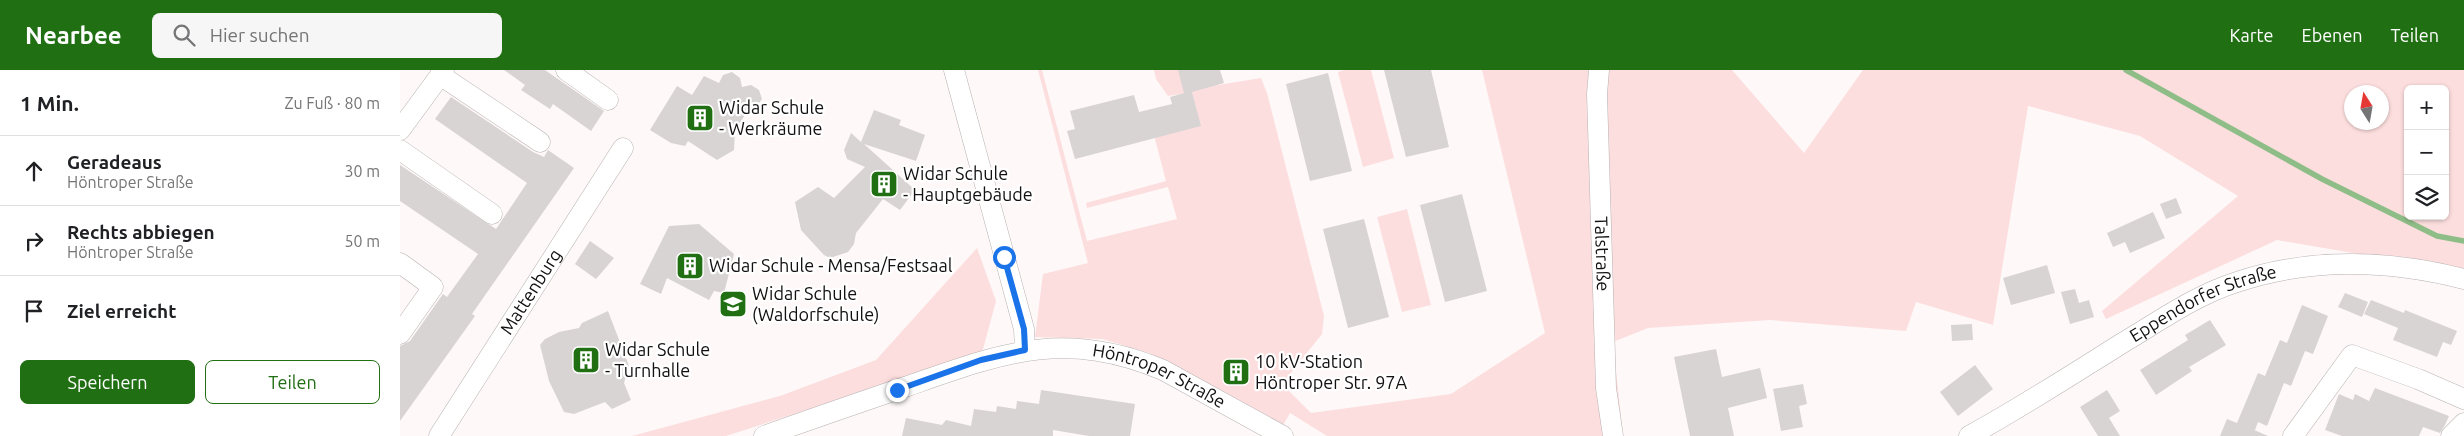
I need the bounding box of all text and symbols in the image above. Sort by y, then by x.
search box [152,13,502,58]
icon: search [170,21,198,49]
text: Nearbee [25,22,122,49]
text: Hier suchen [210,24,310,46]
text: Karte [2230,25,2274,45]
text: Ebenen [2302,25,2363,45]
text: Teilen [2391,25,2439,45]
north arrow [2344,85,2389,130]
map controls [2404,85,2449,220]
button: + [2404,85,2449,130]
text: 1 Min. [20,91,79,115]
text: Zu Fuß · 80 m [285,94,380,112]
place label: Widar Schule - Werkräume [719,97,824,138]
building icon: Widar Schule - Werkräume [685,103,715,133]
button: − [2404,130,2449,175]
text: Geradeaus [67,151,162,173]
icon: ahead [20,157,48,185]
text: 30 m [344,162,380,180]
place label: Widar Schule - Hauptgebäude [903,163,1033,204]
building icon: Widar Schule - Hauptgebäude [869,169,899,199]
text: Höntroper Straße [67,173,194,191]
button: layers [2404,175,2449,220]
street label: Talstraße [1592,216,1614,292]
text: Rechts abbiegen [67,221,215,243]
icon: right [20,227,48,255]
text: 50 m [344,232,380,250]
text: Höntroper Straße [67,243,194,261]
street label: Mattenburg [496,245,565,338]
route start [993,246,1016,269]
building icon: Widar Schule - Mensa/Festsaal [675,251,705,281]
place label: Widar Schule - Mensa/Festsaal [709,255,953,275]
street label: Eppendorfer Straße [2126,261,2278,345]
place label: Widar Schule (Waldorfschule) [752,283,880,325]
school or university icon: Widar Schule (Waldorfschule) [718,289,748,319]
icon: arrive [20,297,48,325]
text: Ziel erreicht [67,300,176,322]
place label: Widar Schule - Turnhalle [605,339,710,380]
street label: Höntroper Straße [1091,339,1229,411]
building icon: Widar Schule - Turnhalle [571,345,601,375]
place label: 10 kV-Station Höntroper Str. 97A [1255,351,1408,392]
building icon: 10 kV-Station Höntroper Str. 97A [1221,357,1251,387]
button: Speichern [20,360,195,404]
button: Teilen [205,360,380,404]
route end [886,379,909,402]

